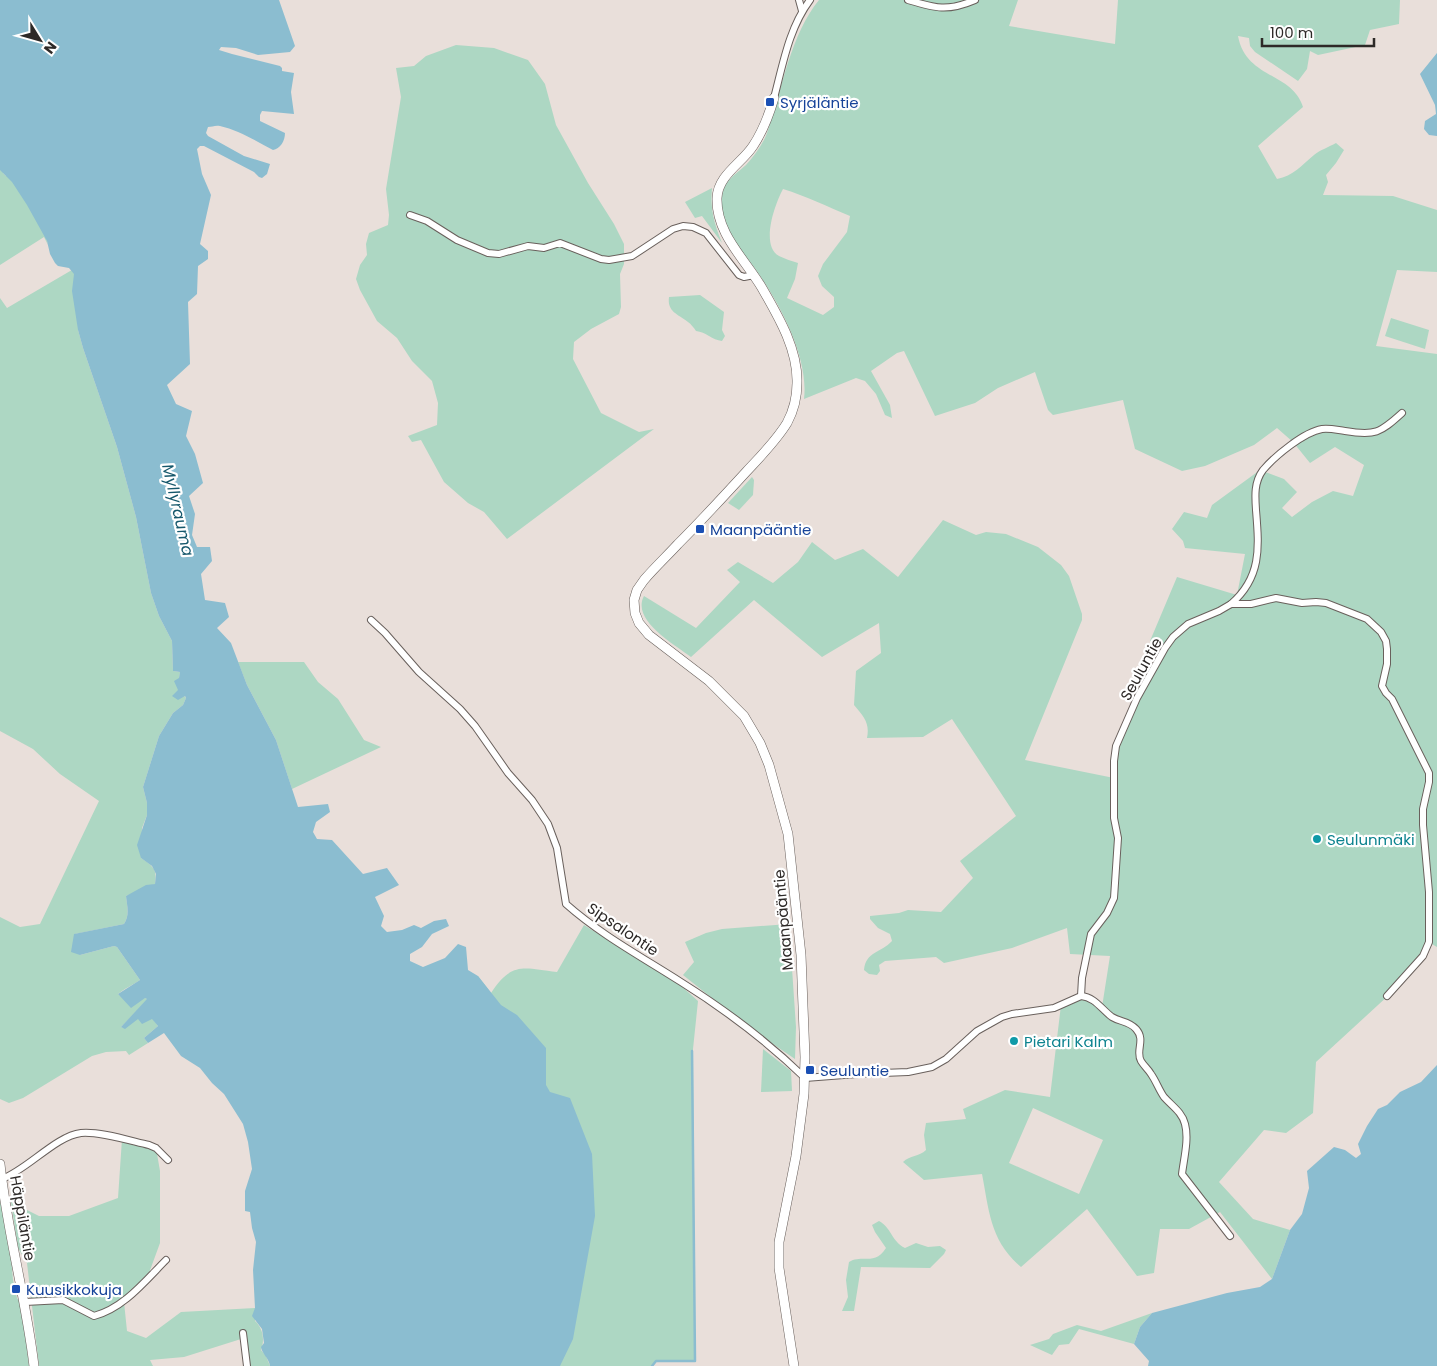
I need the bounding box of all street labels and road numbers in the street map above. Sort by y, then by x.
street label: Seuluntie [1115,634,1167,704]
street label: Maanpääntie [768,869,798,971]
street label: Sipsalontie [583,897,663,961]
street label: Häppiläntie [5,1174,41,1262]

